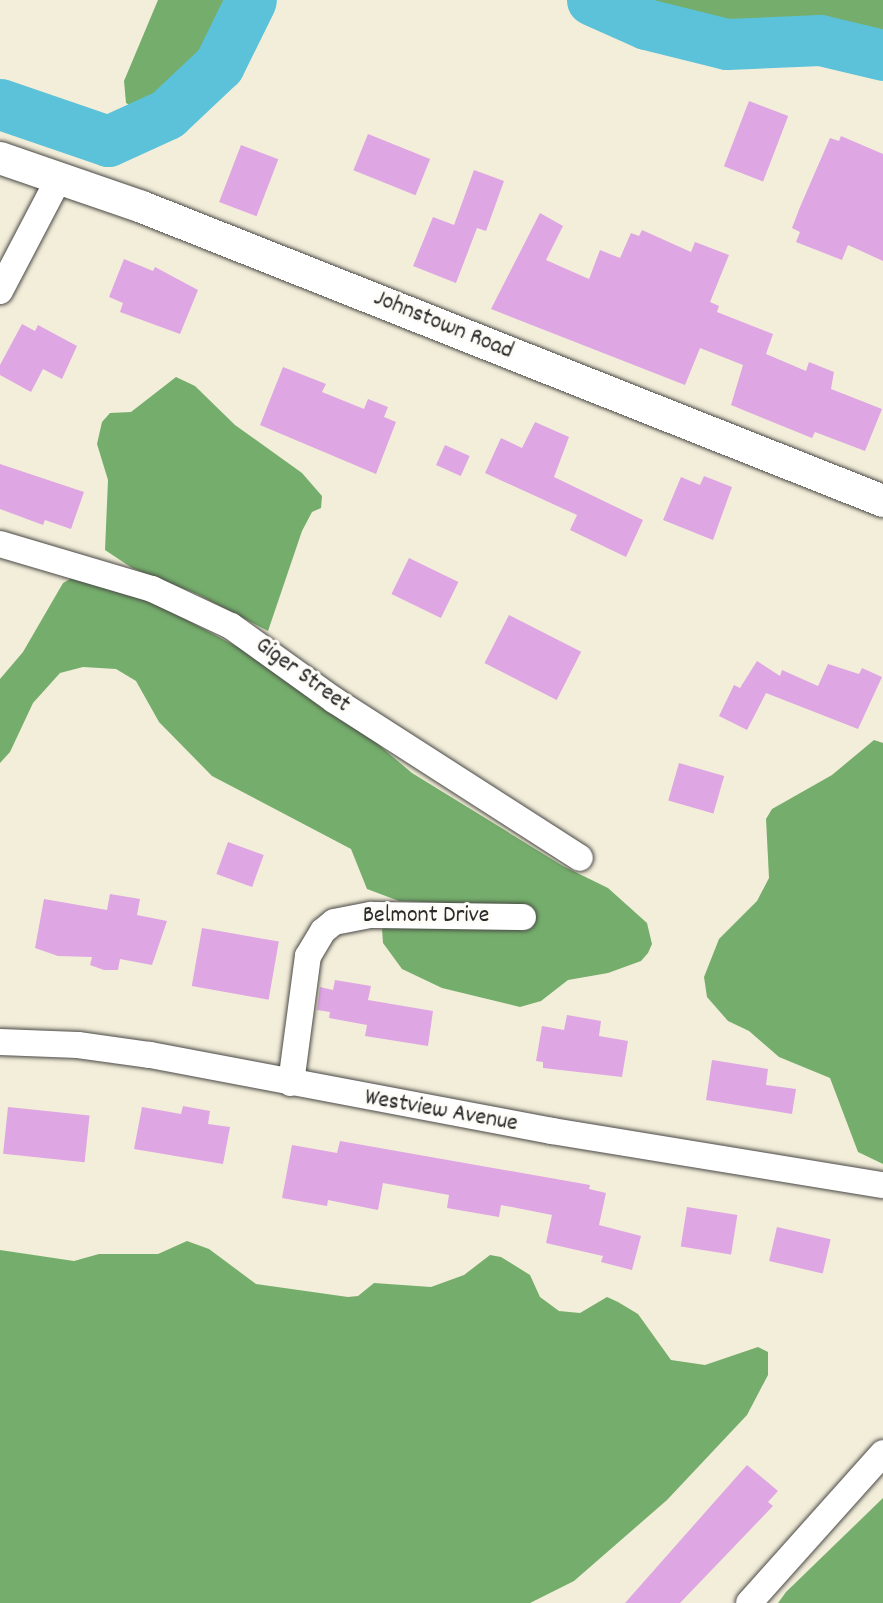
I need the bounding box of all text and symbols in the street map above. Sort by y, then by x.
street label: Johnstown Road [369,285,517,367]
street label: Giger Street [249,632,355,720]
street label: Belmont Drive [363,903,489,931]
street label: Westview Avenue [362,1084,520,1140]

